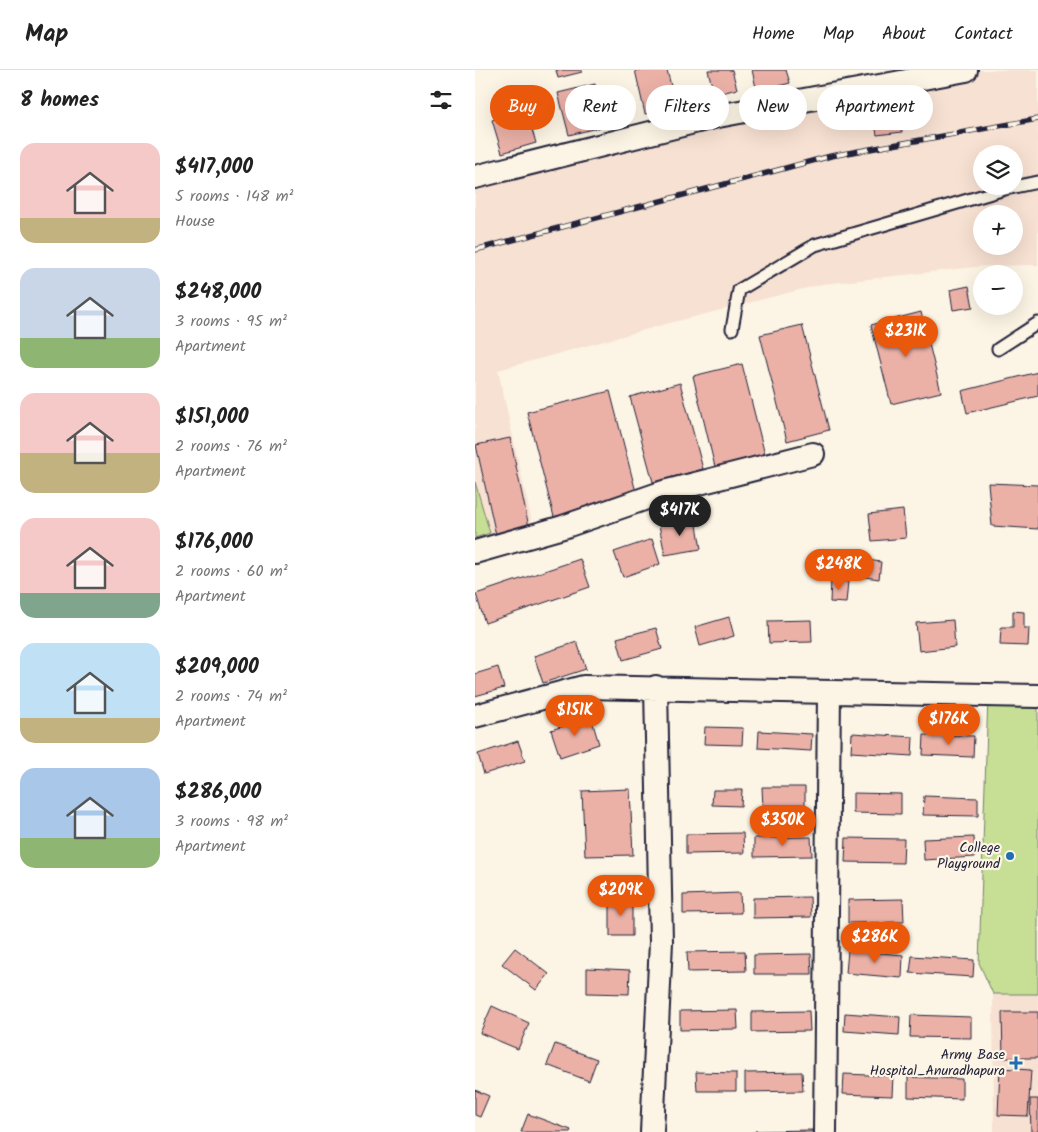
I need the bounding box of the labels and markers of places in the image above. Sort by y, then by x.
pin: $231K [871,316,941,358]
pin: $417K [645,494,715,537]
pin: $248K [804,548,874,591]
pin: $151K [540,694,610,737]
pin: $176K [914,704,984,746]
pin: $350K [748,804,818,847]
place label: College Playground [937,837,1001,875]
marker: College Playground [1004,850,1016,862]
pin: $209K [586,874,656,917]
pin: $286K [840,922,910,964]
place label: Army Base Hospital_Anuradhapura [870,1044,1006,1082]
marker: Army Base Hospital_Anuradhapura [1009,1056,1023,1070]

